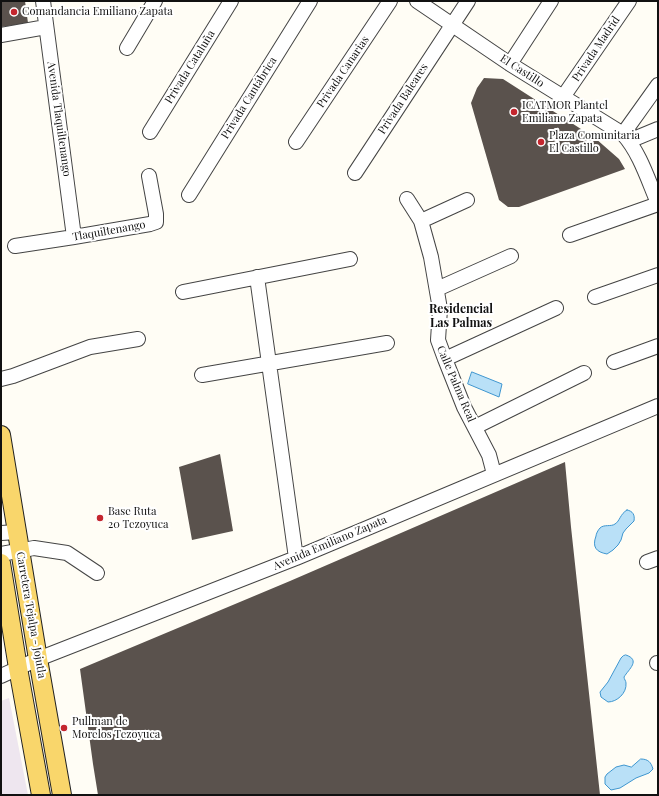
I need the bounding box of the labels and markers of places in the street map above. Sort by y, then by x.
place label: Comandancia Emiliano Zapata [22,5,173,19]
marker: Comandancia Emiliano Zapata [9,7,19,17]
place label: ICATMOR Plantel Emiliano Zapata [522,99,608,125]
marker: ICATMOR Plantel Emiliano Zapata [509,107,519,117]
place label: Plaza Comunitaria El Castillo [549,129,640,155]
marker: Plaza Comunitaria El Castillo [536,137,546,147]
place label: Base Ruta 20 Tezoyuca [108,505,168,531]
marker: Base Ruta 20 Tezoyuca [95,513,105,523]
place label: Pullman de Morelos Tezoyuca [72,715,160,741]
marker: Pullman de Morelos Tezoyuca [59,723,69,733]

